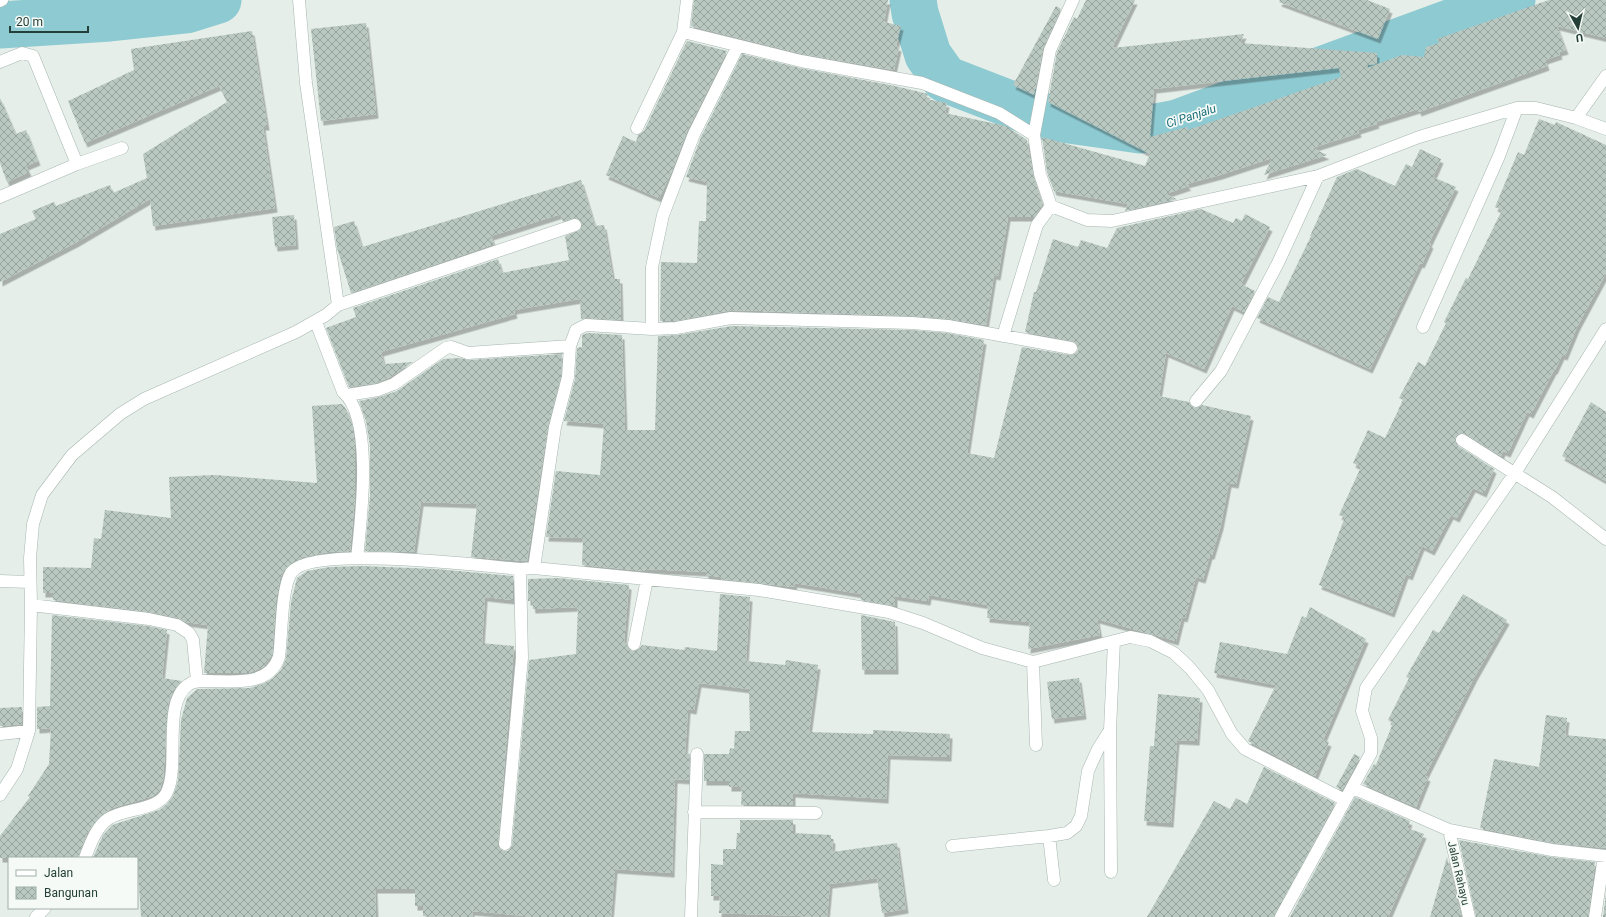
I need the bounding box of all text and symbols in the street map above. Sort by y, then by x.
scale bar [10,8,88,34]
north arrow [1558,8,1598,48]
text: 20 m [16,15,43,29]
text: U [1575,30,1584,44]
water label: Ci Panjalu [1164,101,1218,131]
street label: Jalan Rahayu [1445,840,1472,906]
legend [8,857,138,909]
text: Jalan [44,866,73,880]
text: Bangunan [44,886,98,900]

